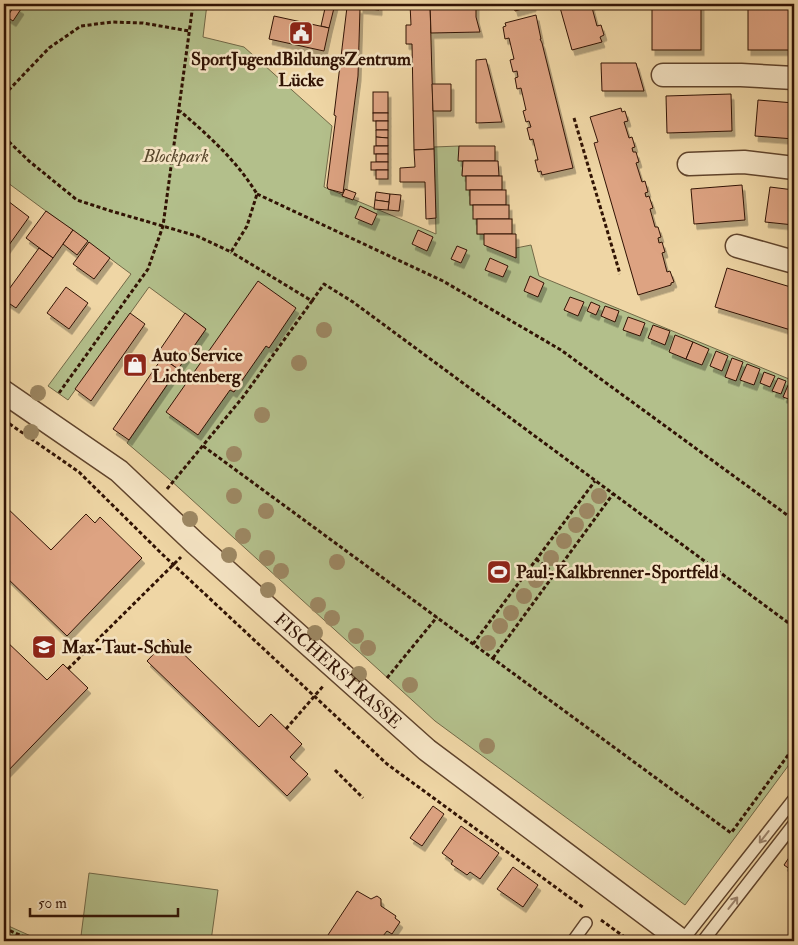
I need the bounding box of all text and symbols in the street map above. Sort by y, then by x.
public building icon: SportJugendBildungsZentrum Lücke [288,20,314,46]
place label: SportJugendBildungsZentrum Lücke [191,48,412,92]
park label: Blockpark [142,145,209,168]
place label: Auto Service Lichtenberg [151,344,243,388]
shop icon: Auto Service Lichtenberg [122,352,148,378]
sports icon: Paul-Kalkbrenner-Sportfeld [486,559,512,585]
place label: Paul-Kalkbrenner-Sportfeld [516,561,719,584]
street label: FISCHERSTRASSE [269,608,406,734]
school or university icon: Max-Taut-Schule [31,634,57,660]
place label: Max-Taut-Schule [61,636,192,659]
one-way arrow [759,830,769,844]
scale bar [30,885,178,917]
text: 50 m [38,894,67,913]
one-way arrow [727,897,738,910]

